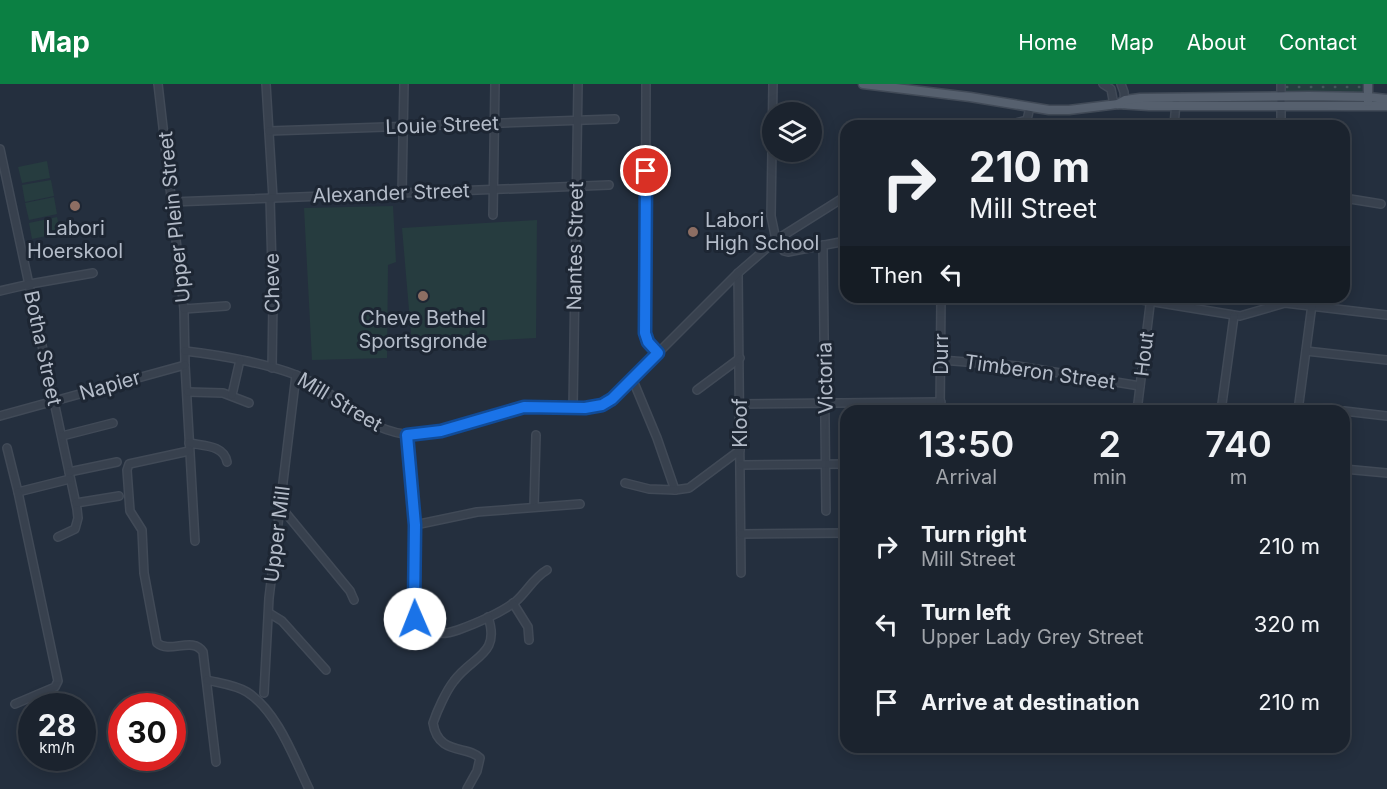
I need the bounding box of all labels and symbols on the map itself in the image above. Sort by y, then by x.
street label: Louie Street [385,111,500,139]
street label: Upper Plein Street [153,130,195,304]
pin [620,145,671,196]
street label: Alexander Street [312,178,470,208]
street label: Nantes Street [562,181,588,311]
marker: Labori Hoerskool [68,199,82,213]
place label: Labori High School [705,208,819,255]
place label: Labori Hoerskool [27,216,123,263]
marker: Labori High School [686,225,700,239]
street label: Cheve [259,253,285,313]
street label: Botha Street [19,288,67,408]
marker: Cheve Bethel Sportsgronde [416,289,430,303]
place label: Cheve Bethel Sportsgronde [359,306,488,353]
street label: Hout [1129,330,1159,378]
street label: Durr [929,333,953,375]
street label: Victoria [812,342,838,414]
street label: Timberon Street [963,350,1118,395]
street label: Napier [77,365,144,405]
street label: Mill Street [293,367,387,437]
street label: Kloof [728,398,752,448]
street label: Upper Mill [259,484,295,584]
position arrow [383,587,447,651]
speed limit sign: 30 [108,693,186,771]

